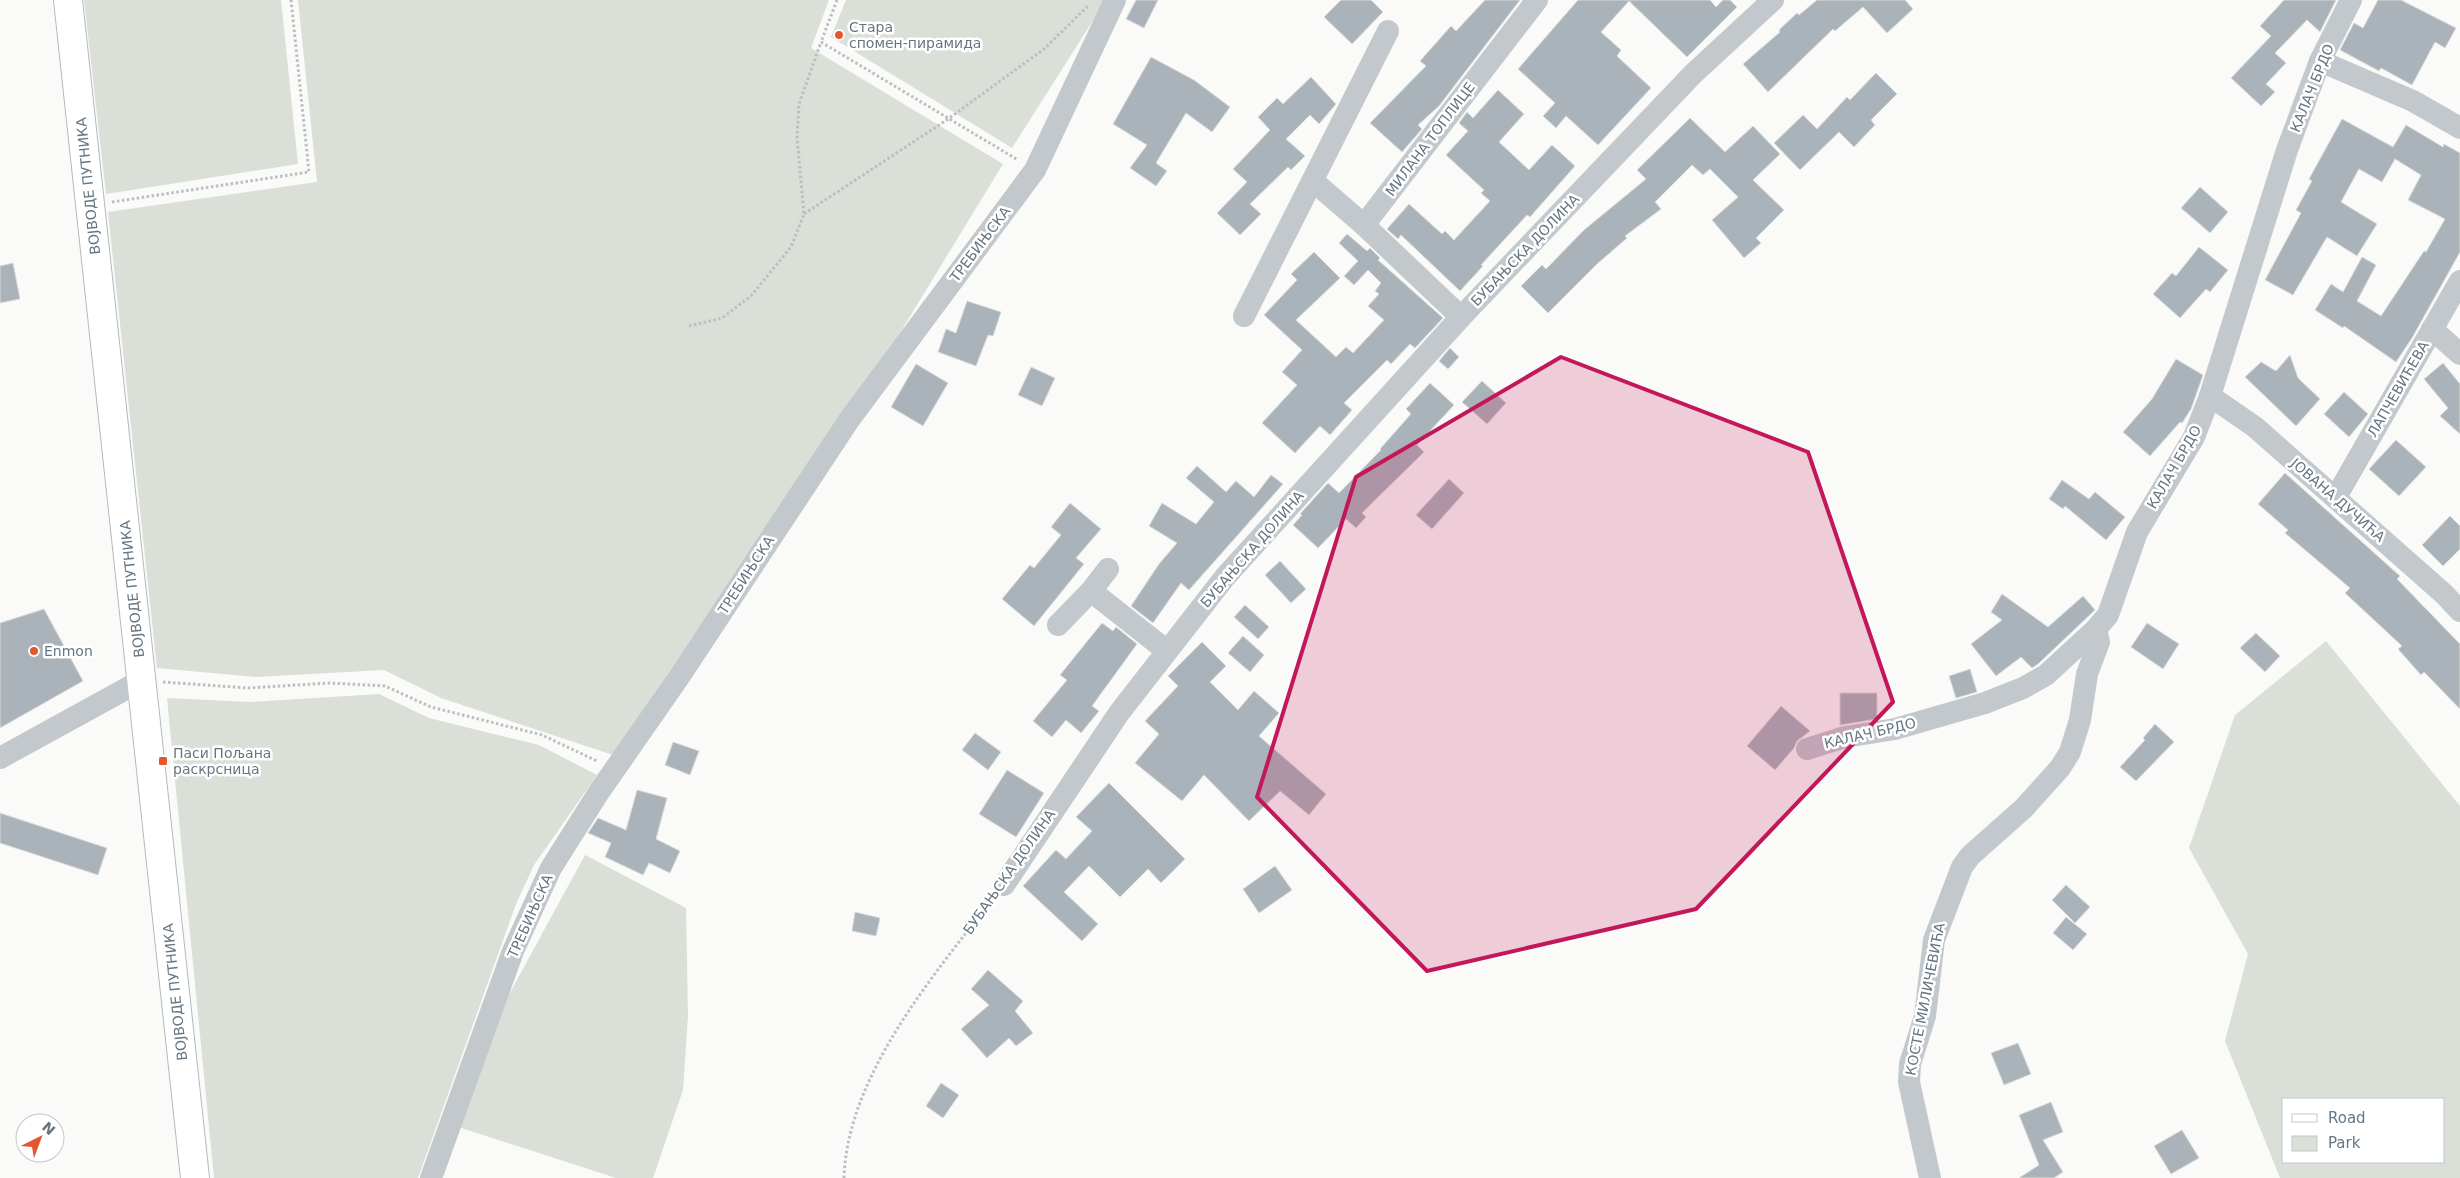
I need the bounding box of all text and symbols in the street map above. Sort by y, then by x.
place label: Стара спомен-пирамида [849,19,981,51]
marker: Стара спомен-пирамида [833,29,845,41]
street label: КАЛАЧ БРДО [2287,42,2337,134]
street label: МИЛАНА ТОПЛИЦЕ [1382,79,1478,199]
street label: ВОЈВОДЕ ПУТНИКА [73,116,103,255]
street label: БУБАЊСКА ДОЛИНА [1468,191,1583,309]
street label: ТРЕБИЊСКА [946,203,1014,285]
street label: ЛАПЧЕВИЋЕВА [2364,338,2432,440]
street label: КАЛАЧ БРДО [2144,422,2204,512]
street label: ЈОВАНА ДУЧИЋА [2287,454,2388,545]
street label: БУБАЊСКА ДОЛИНА [1197,487,1307,610]
street label: ВОЈВОДЕ ПУТНИКА [117,519,147,658]
street label: ТРЕБИЊСКА [714,533,777,618]
place label: Enmon [44,643,93,659]
marker: Enmon [28,645,40,657]
street label: КАЛАЧ БРДО [1823,715,1917,751]
place label: Паси Пољана раскрсница [173,745,271,777]
marker: Паси Пољана раскрсница [157,755,169,767]
street label: БУБАЊСКА ДОЛИНА [960,806,1058,938]
street label: ТРЕБИЊСКА [504,871,556,961]
street label: КОСТЕ МИЛИЧЕВИЋА [1902,921,1948,1077]
street label: ВОЈВОДЕ ПУТНИКА [160,922,190,1061]
legend [2282,1098,2445,1163]
text: Road [2328,1109,2366,1127]
north arrow [15,1113,65,1163]
text: N [39,1118,58,1138]
text: Park [2328,1134,2361,1152]

